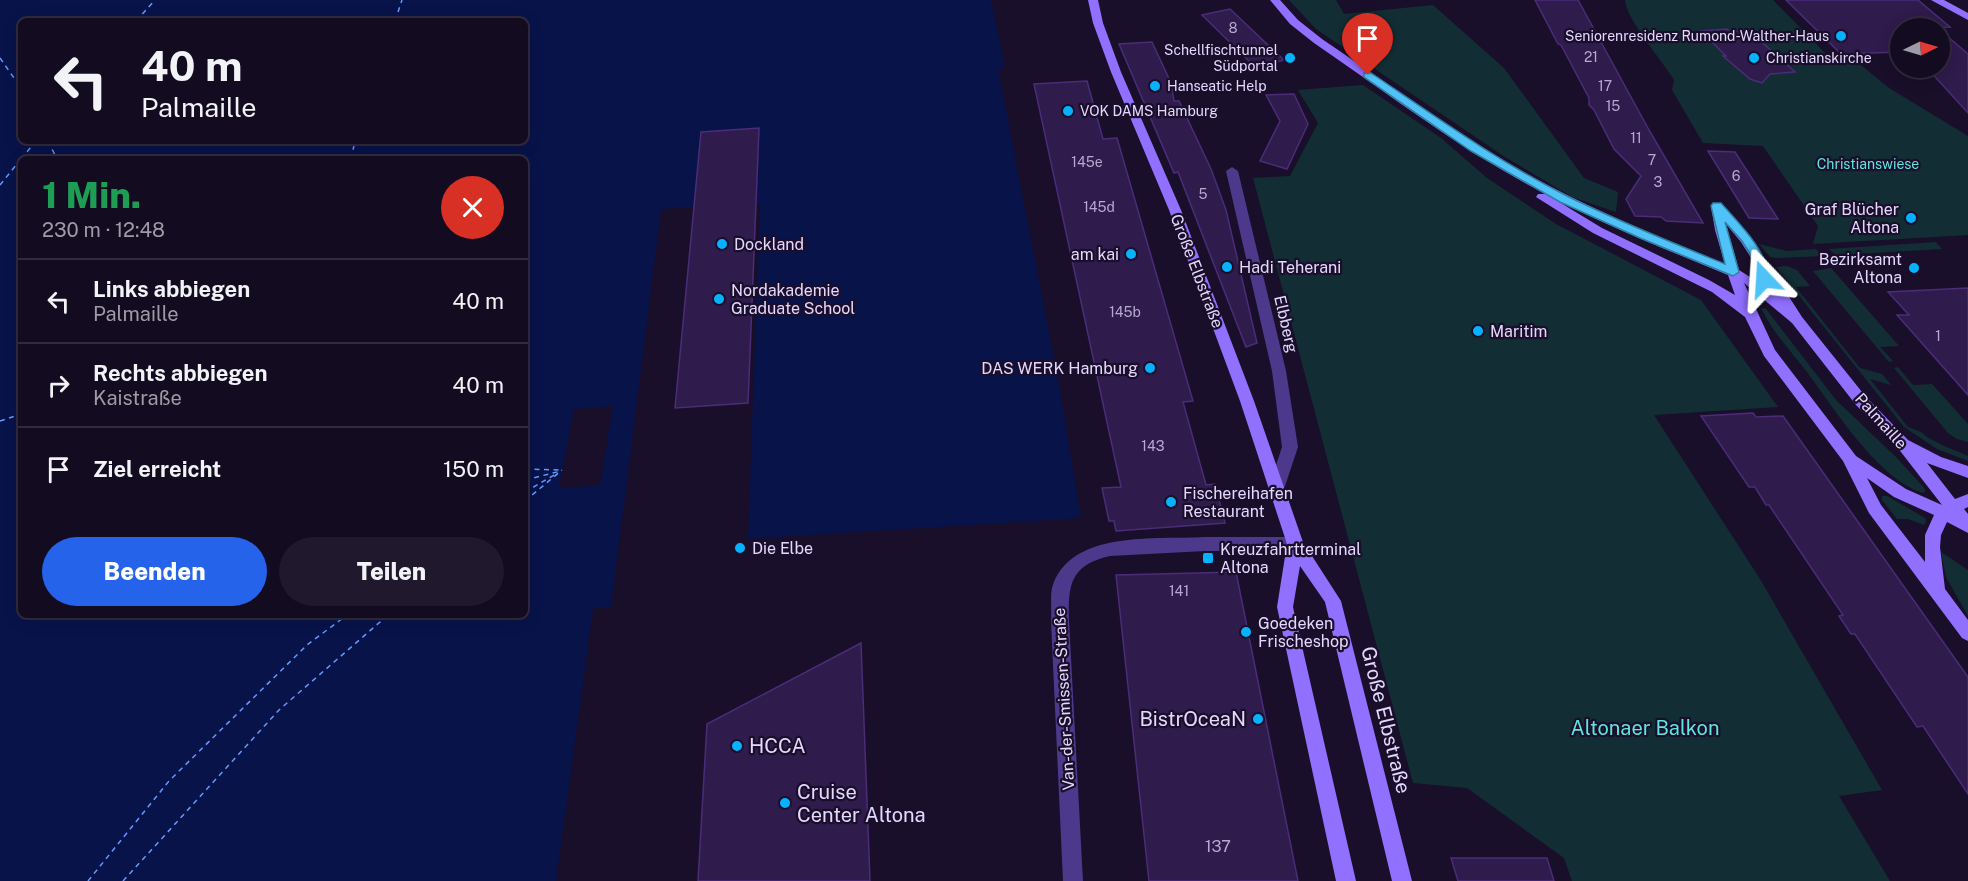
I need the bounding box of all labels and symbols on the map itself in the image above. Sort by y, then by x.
pin [1342,13,1393,75]
north arrow [1890,18,1950,78]
house number: 8 [1228,20,1238,36]
place label: Seniorenresidenz Rumond-Walther-Haus [1565,28,1829,44]
marker: Seniorenresidenz Rumond-Walther-Haus [1834,29,1848,43]
place label: Schellfischtunnel Südportal [1164,42,1278,74]
house number: 21 [1584,49,1598,65]
place label: Christianskirche [1766,50,1872,66]
marker: Schellfischtunnel Südportal [1283,51,1297,65]
marker: Christianskirche [1747,51,1761,65]
place label: Hanseatic Help [1167,78,1267,94]
house number: 17 [1598,78,1612,94]
marker: Hanseatic Help [1148,79,1162,93]
house number: 15 [1606,98,1620,114]
place label: VOK DAMS Hamburg [1080,103,1218,119]
marker: VOK DAMS Hamburg [1061,104,1075,118]
house number: 11 [1630,130,1642,146]
house number: 7 [1648,152,1656,168]
house number: 145e [1071,154,1103,170]
park label: Christianswiese [1817,156,1919,172]
house number: 6 [1732,168,1741,184]
house number: 3 [1654,174,1663,190]
house number: 5 [1199,186,1208,202]
house number: 145d [1083,199,1115,215]
place label: Graf Blücher Altona [1805,200,1899,237]
street label: Große Elbstraße [1167,211,1227,331]
marker: Graf Blücher Altona [1904,211,1918,225]
place label: Dockland [734,235,804,254]
marker: Dockland [715,237,729,251]
place label: am kai [1071,245,1119,264]
marker: am kai [1124,247,1138,261]
position arrow [1732,247,1796,311]
place label: Bezirksamt Altona [1819,250,1902,287]
place label: Hadi Teherani [1239,258,1341,277]
marker: Hadi Teherani [1220,260,1234,274]
marker: Bezirksamt Altona [1907,261,1921,275]
place label: Nordakademie Graduate School [731,281,855,318]
marker: Nordakademie Graduate School [712,292,726,306]
street label: Elbberg [1270,293,1302,355]
house number: 145b [1109,304,1141,320]
place label: Maritim [1490,322,1547,341]
marker: Maritim [1471,324,1485,338]
house number: 1 [1935,328,1941,344]
place label: DAS WERK Hamburg [981,359,1138,378]
marker: DAS WERK Hamburg [1143,361,1157,375]
street label: Palmaille [1851,389,1911,453]
house number: 143 [1141,438,1165,454]
place label: Fischereihafen Restaurant [1183,484,1293,521]
marker: Fischereihafen Restaurant [1164,495,1178,509]
place label: Die Elbe [752,539,813,558]
place label: Kreuzfahrtterminal Altona [1220,540,1361,577]
marker: Die Elbe [733,541,747,555]
marker: Kreuzfahrtterminal Altona [1201,551,1215,565]
house number: 141 [1169,583,1189,599]
street label: Van-der-Smissen-Straße [1050,607,1078,791]
place label: Goedeken Frischeshop [1258,614,1349,651]
marker: Goedeken Frischeshop [1239,625,1253,639]
street label: Große Elbstraße [1356,644,1416,796]
place label: BistrOceaN [1139,707,1246,731]
marker: BistrOceaN [1251,712,1265,726]
park label: Altonaer Balkon [1571,716,1719,740]
place label: HCCA [749,734,806,758]
marker: HCCA [730,739,744,753]
place label: Cruise Center Altona [797,780,926,827]
marker: Cruise Center Altona [778,796,792,810]
house number: 137 [1205,837,1231,856]

